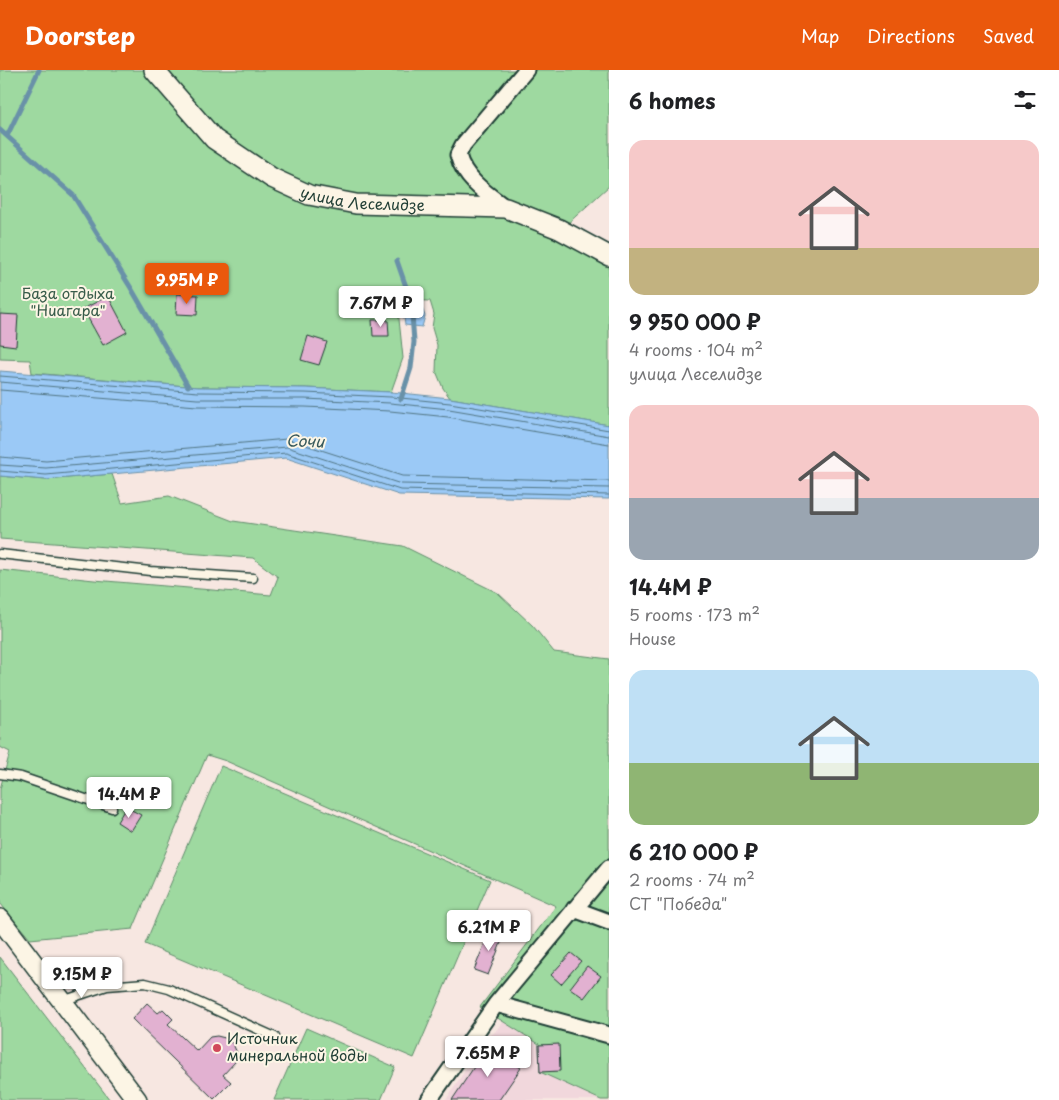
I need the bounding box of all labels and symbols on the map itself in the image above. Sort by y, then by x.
street label: улица Леселидзе [297,180,425,216]
pin: 9.95M ₽ [141,262,233,305]
park label: База отдыха "Ниагара" [22,281,115,321]
pin: 7.67M ₽ [335,286,427,328]
water label: Сочи [286,427,326,453]
pin: 14.4M ₽ [83,776,175,819]
pin: 6.21M ₽ [443,910,535,952]
pin: 9.15M ₽ [36,956,128,999]
place label: Источник минеральной воды [227,1026,368,1066]
pin: 7.65M ₽ [442,1036,534,1078]
marker: Источник минеральной воды [211,1042,223,1054]

